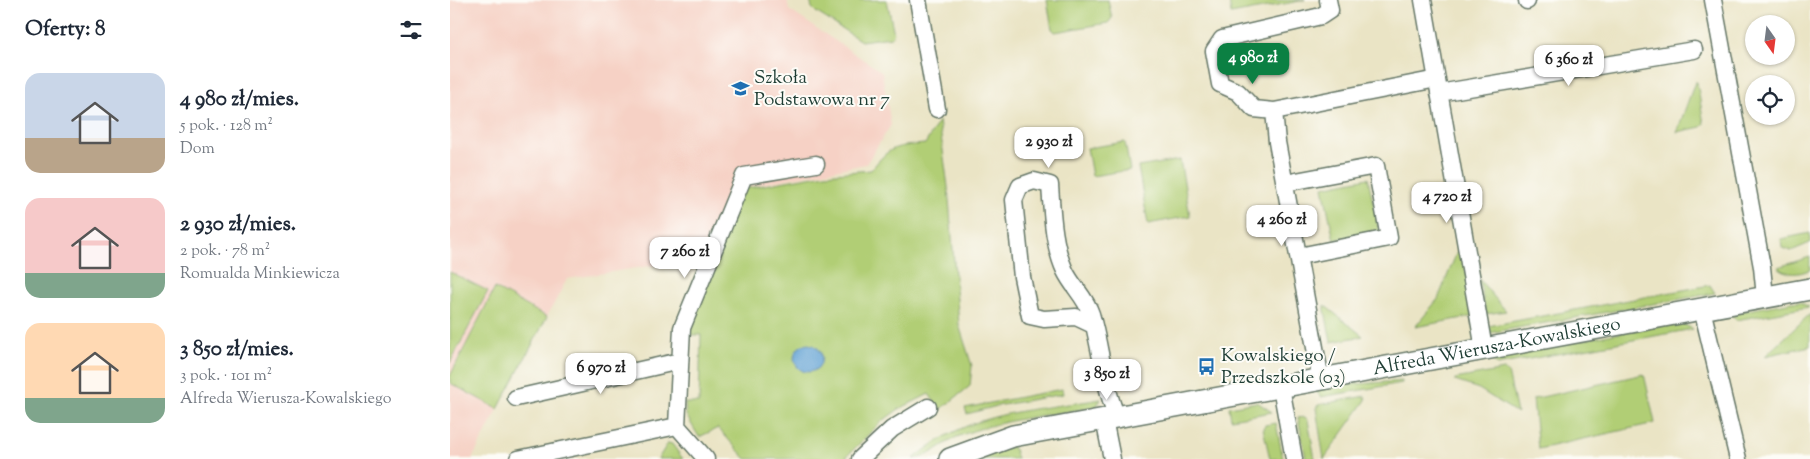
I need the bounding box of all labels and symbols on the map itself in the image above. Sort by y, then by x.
north arrow [1745,15,1795,65]
pin: 4 980 zł [1201,42,1305,85]
pin: 6 360 zł [1517,44,1621,87]
place label: Szkoła Podstawowa nr 7 [754,65,890,114]
school or university icon: Szkoła Podstawowa nr 7 [730,79,750,99]
pin: 2 930 zł [997,126,1101,169]
pin: 4 720 zł [1395,182,1499,224]
pin: 4 260 zł [1230,204,1334,247]
pin: 7 260 zł [633,236,737,279]
street label: Alfreda Wierusza-Kowalskiego [1371,311,1623,383]
place label: Kowalskiego / Przedszkole (03) [1221,343,1346,392]
pin: 6 970 zł [549,352,653,395]
bus stop icon: Kowalskiego / Przedszkole (03) [1197,357,1217,377]
pin: 3 850 zł [1055,358,1159,401]

